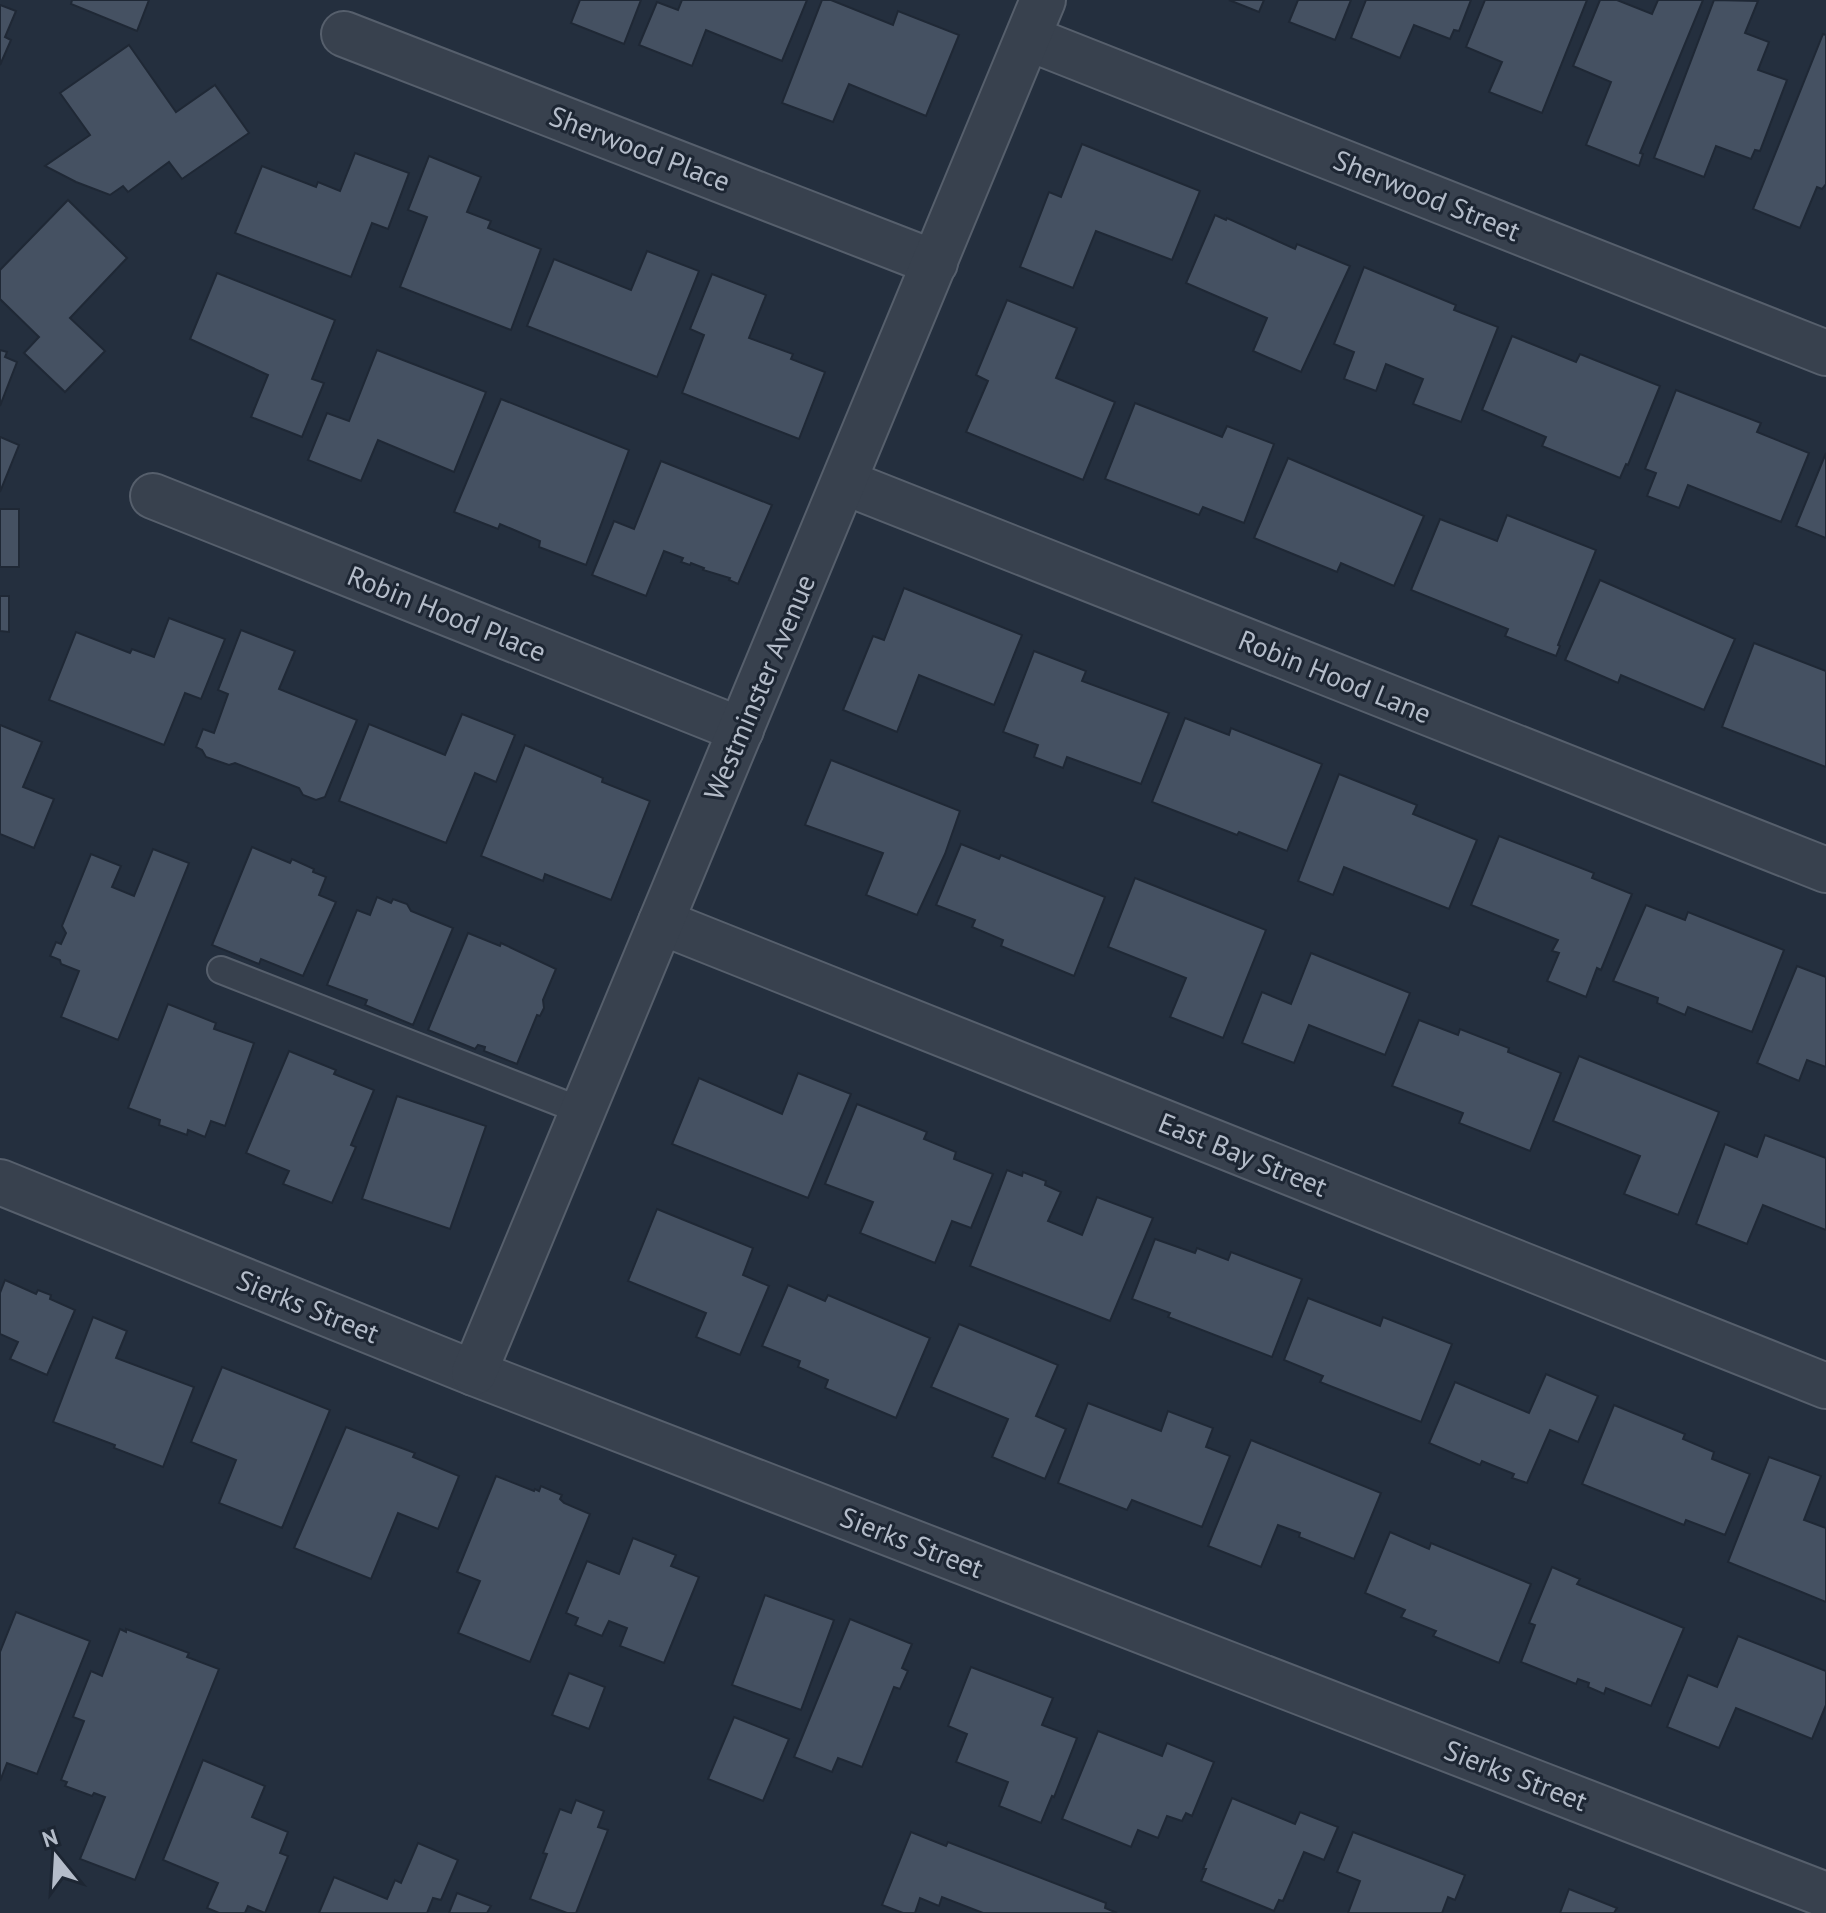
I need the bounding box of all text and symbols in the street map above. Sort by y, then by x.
street label: Sherwood Place [544,97,736,199]
street label: Sherwood Street [1328,141,1526,249]
street label: Robin Hood Place [342,556,552,670]
street label: Westminster Avenue [695,568,823,806]
street label: Robin Hood Lane [1233,621,1437,731]
street label: East Bay Street [1153,1103,1333,1205]
street label: Sierks Street [231,1261,385,1351]
street label: Sierks Street [835,1498,989,1586]
street label: Sierks Street [1439,1731,1593,1819]
north arrow [16,1817,96,1897]
text: N [39,1822,61,1854]

